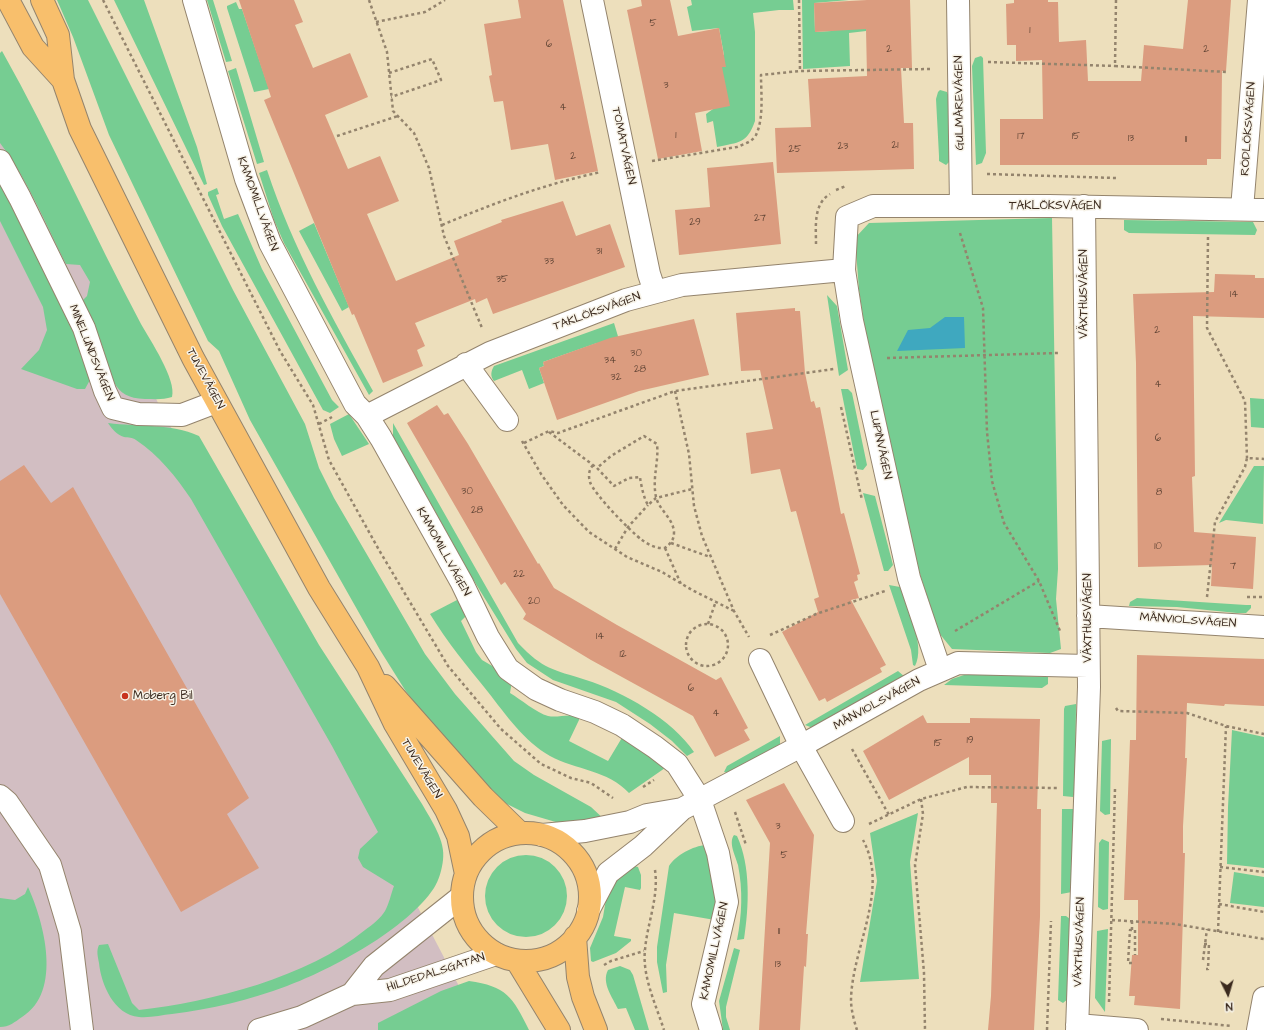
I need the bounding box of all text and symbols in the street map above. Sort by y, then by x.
house number: 5 [649,18,657,30]
house number: 1 [1029,25,1031,37]
house number: 6 [546,39,552,51]
house number: 2 [886,44,892,56]
house number: 2 [1203,44,1209,56]
street label: GULMÅREVÄGEN [952,55,968,151]
house number: 3 [663,80,669,92]
street label: RÖDLÖKSVÄGEN [1239,82,1259,176]
house number: 4 [560,102,566,114]
street label: TOMATVÄGEN [608,106,638,186]
house number: 1 [675,130,677,142]
house number: 17 [1017,131,1025,143]
house number: 15 [1072,131,1080,143]
house number: 13 [1128,133,1134,145]
house number: 11 [1185,134,1187,146]
house number: 21 [891,140,899,152]
house number: 23 [838,141,848,153]
house number: 25 [789,144,801,156]
house number: 2 [570,151,576,163]
street label: KAMOMILLVÄGEN [233,155,281,253]
street label: TAKLÖKSVÄGEN [1009,199,1101,213]
house number: 27 [754,213,766,225]
house number: 29 [689,217,701,229]
house number: 31 [596,246,602,258]
street label: VÄXTHUSVÄGEN [1077,249,1091,339]
house number: 33 [544,256,554,268]
house number: 35 [496,274,508,286]
house number: 14 [1230,289,1238,301]
street label: TAKLÖKSVÄGEN [551,290,643,334]
street label: MINELUNDSVÄGEN [65,303,117,403]
house number: 2 [1154,325,1160,337]
street label: TUVEVÄGEN [183,346,227,412]
house number: 30 [630,348,642,360]
house number: 34 [604,355,616,367]
house number: 28 [634,364,646,376]
house number: 32 [611,372,621,384]
house number: 4 [1155,379,1161,391]
street label: LUPINVÄGEN [866,409,894,481]
house number: 6 [1155,433,1161,445]
house number: 30 [461,486,473,498]
house number: 8 [1156,487,1162,499]
street label: KAMOMILLVÄGEN [413,505,473,599]
house number: 28 [471,505,483,517]
house number: 10 [1154,541,1162,553]
house number: 7 [1230,561,1236,573]
house number: 22 [513,569,525,581]
street label: VÄXTHUSVÄGEN [1081,573,1095,663]
house number: 20 [528,596,540,608]
street label: MÅNVIOLSVÄGEN [1139,610,1237,632]
house number: 14 [596,631,604,643]
house number: 12 [619,649,627,661]
street label: MÅNVIOLSVÄGEN [831,674,923,734]
house number: 6 [688,683,694,695]
place label: Moberg Bil [133,689,193,703]
marker: Moberg Bil [120,691,130,701]
house number: 4 [713,708,719,720]
house number: 19 [967,735,973,747]
street label: TUVEVÄGEN [398,737,444,801]
house number: 15 [934,738,942,750]
house number: 3 [775,821,781,833]
house number: 5 [780,850,788,862]
street label: VÄXTHUSVÄGEN [1071,897,1089,987]
street label: KAMOMILLVÄGEN [698,901,732,1001]
house number: 11 [778,926,780,938]
street label: HILDEDALSGATAN [385,950,487,996]
house number: 13 [775,959,781,971]
north arrow [1208,974,1248,1014]
text: N [1225,999,1233,1014]

